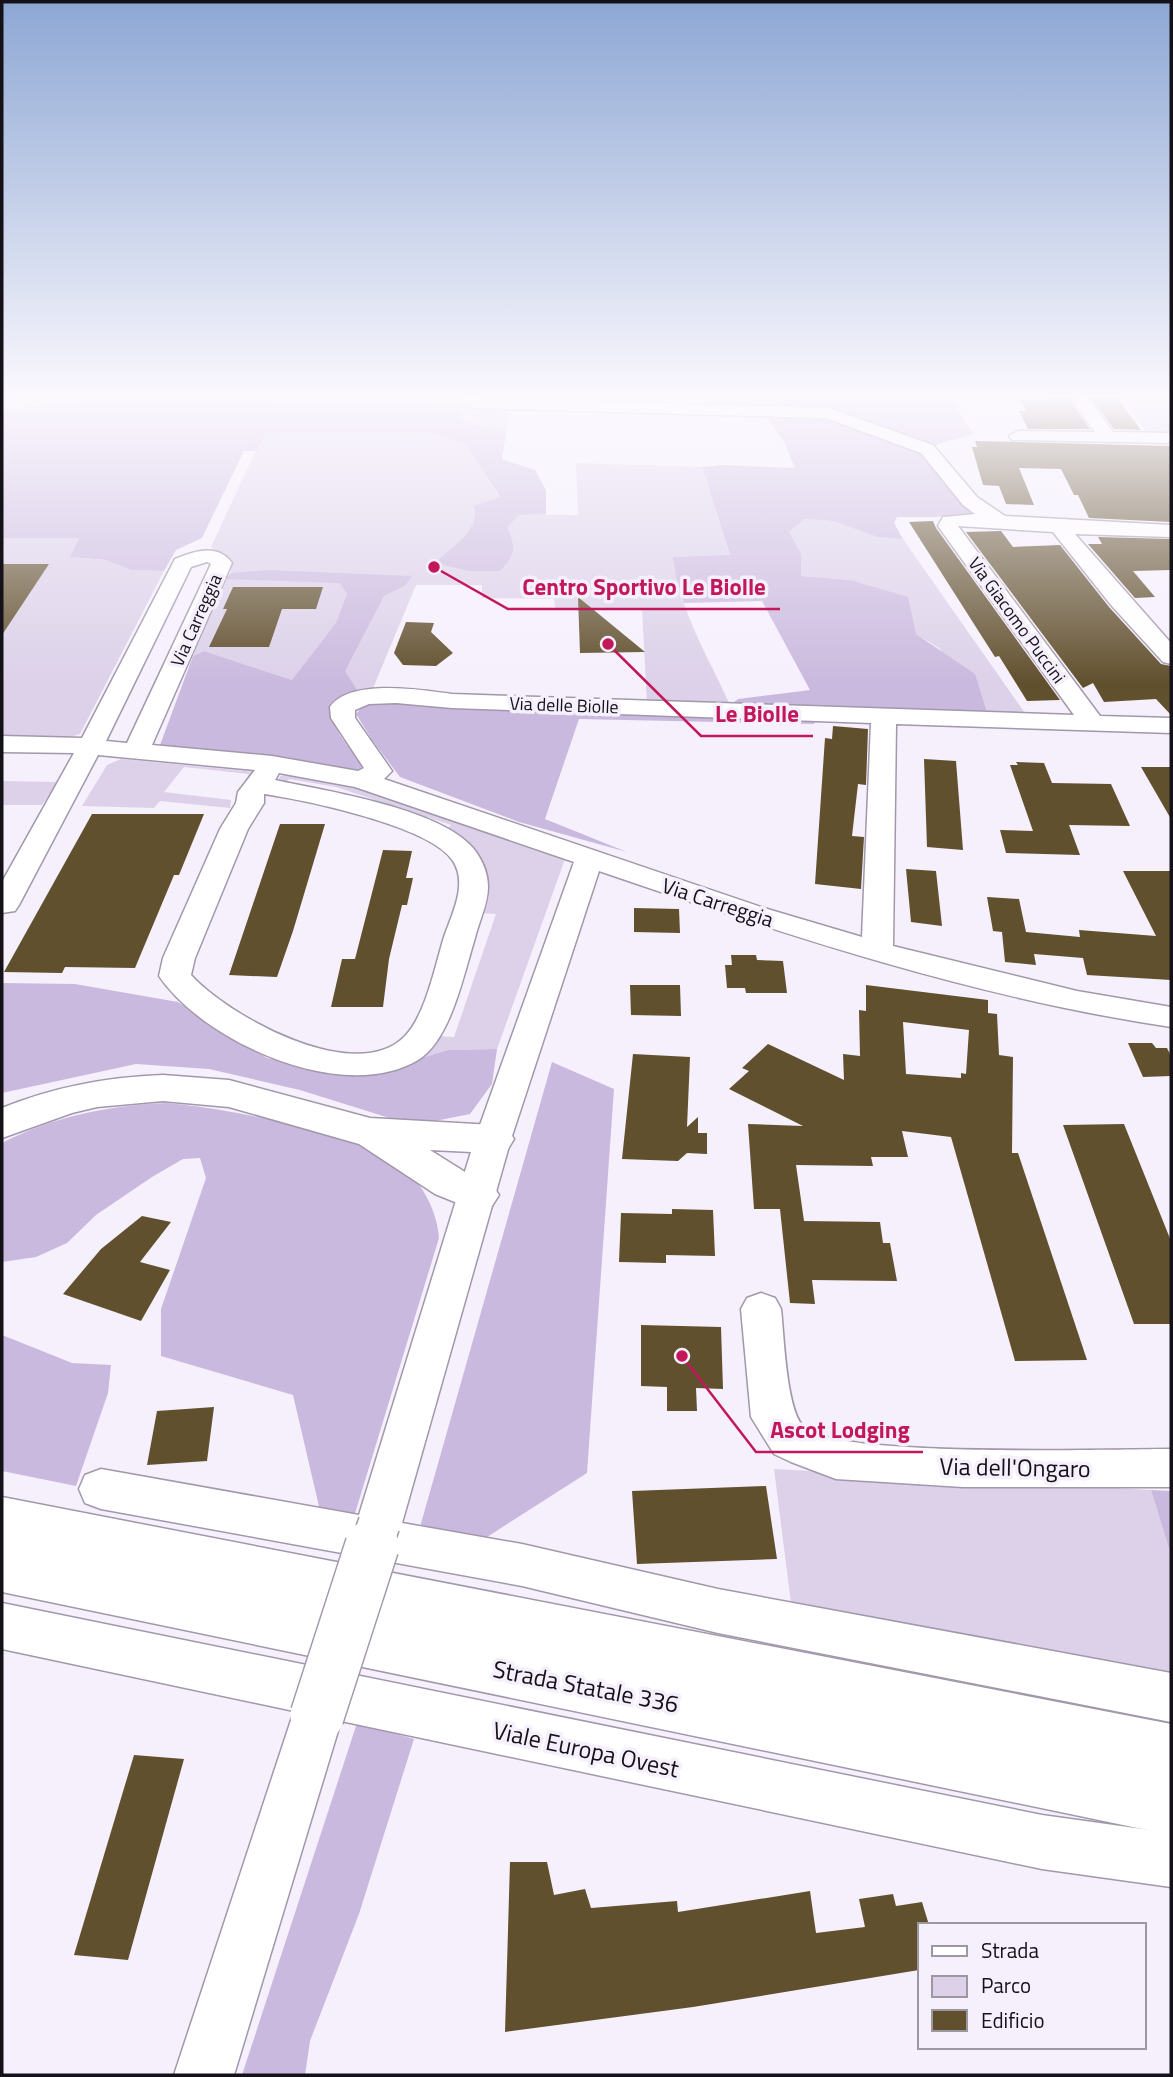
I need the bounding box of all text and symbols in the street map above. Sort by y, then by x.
street label: Via Giacomo Puccini [962,551,1072,689]
callout: Centro Sportivo Le Biolle [508,565,780,609]
street label: Via Carreggia [164,569,228,671]
text: Centro Sportivo Le Biolle [522,569,766,604]
street label: Via delle Biolle [509,690,619,720]
callout: Le Biolle [701,692,813,736]
text: Le Biolle [715,696,799,731]
street label: Via Carreggia [658,869,778,935]
callout: Ascot Lodging [756,1408,923,1452]
text: Ascot Lodging [770,1412,910,1447]
street label: Via dell'Ongaro [939,1448,1091,1486]
street label: Strada Statale 336 [490,1650,682,1722]
street label: Viale Europa Ovest [490,1712,683,1786]
legend [918,1923,1145,2049]
text: Strada [981,1934,1039,1966]
text: Parco [981,1969,1031,2001]
text: Edificio [981,2004,1045,2036]

